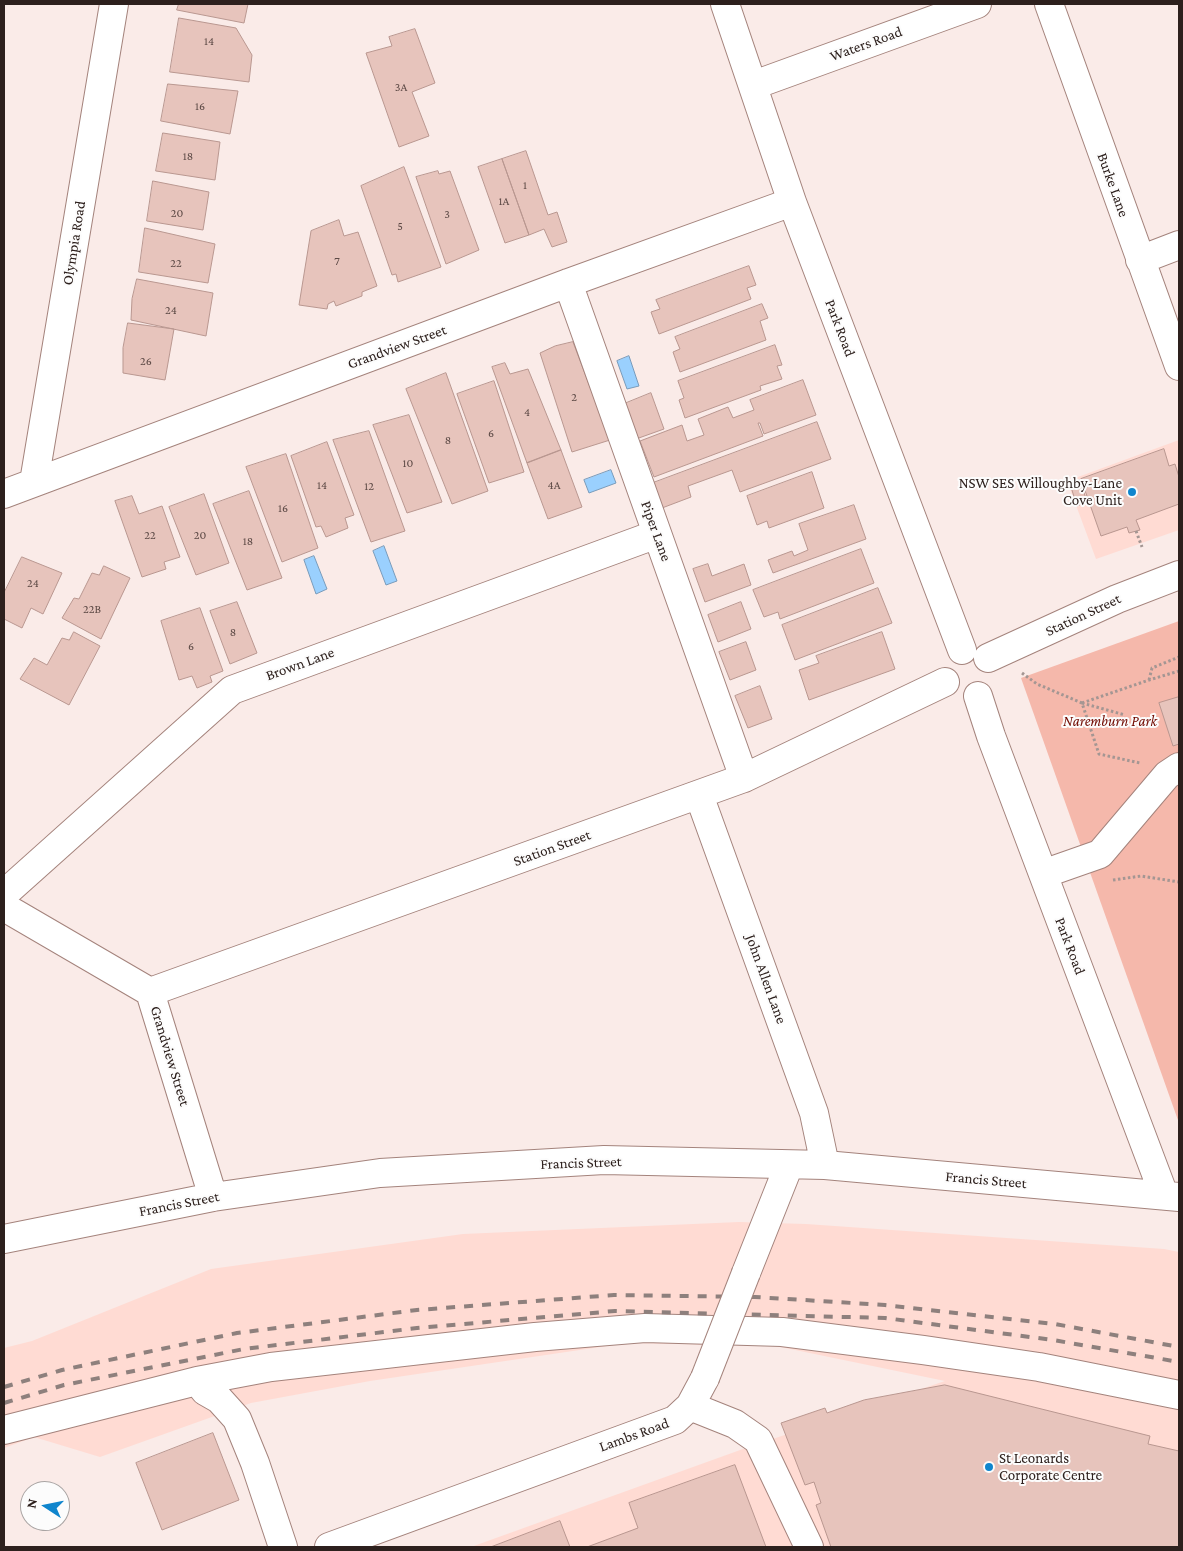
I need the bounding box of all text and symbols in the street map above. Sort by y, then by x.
street label: Waters Road [827,23,905,65]
house number: 14 [204,34,214,48]
house number: 3A [395,80,407,94]
house number: 16 [195,99,205,113]
house number: 18 [183,149,193,163]
street label: Burke Lane [1093,150,1133,220]
house number: 1 [523,178,527,192]
house number: 1A [499,194,509,208]
street label: Olympia Road [58,200,90,286]
house number: 20 [171,206,183,220]
house number: 3 [444,207,450,221]
house number: 5 [397,219,403,233]
house number: 7 [334,254,340,268]
house number: 22 [170,256,182,270]
street label: Park Road [821,297,859,359]
house number: 24 [165,303,177,317]
street label: Grandview Street [345,321,449,373]
house number: 26 [140,354,152,368]
house number: 2 [571,390,577,404]
house number: 4 [524,405,530,419]
house number: 6 [488,426,494,440]
house number: 8 [445,433,451,447]
house number: 10 [403,456,413,470]
place label: NSW SES Willoughby-Lane Cove Unit [959,474,1122,509]
house number: 14 [317,478,327,492]
house number: 4A [548,478,560,492]
house number: 12 [364,479,374,493]
marker: NSW SES Willoughby-Lane Cove Unit [1126,486,1138,498]
street label: Piper Lane [637,498,675,564]
house number: 16 [278,501,288,515]
house number: 22 [144,528,156,542]
house number: 20 [194,528,206,542]
house number: 18 [243,534,253,548]
house number: 24 [27,576,39,590]
street label: Station Street [1042,590,1124,640]
house number: 22B [83,602,101,616]
house number: 8 [230,625,236,639]
house number: 6 [188,639,194,653]
street label: Brown Lane [263,643,337,685]
park label: Naremburn Park [1063,712,1157,730]
street label: Station Street [511,826,593,870]
street label: Park Road [1051,915,1089,977]
street label: John Allen Lane [742,932,790,1026]
street label: Grandview Street [146,1004,194,1108]
street label: Francis Street [540,1153,622,1173]
street label: Francis Street [945,1167,1027,1193]
street label: Francis Street [137,1187,221,1221]
street label: Lambs Road [596,1414,672,1456]
place label: St Leonards Corporate Centre [999,1449,1102,1484]
marker: St Leonards Corporate Centre [983,1461,995,1473]
north arrow [20,1481,70,1531]
text: N [22,1497,40,1510]

